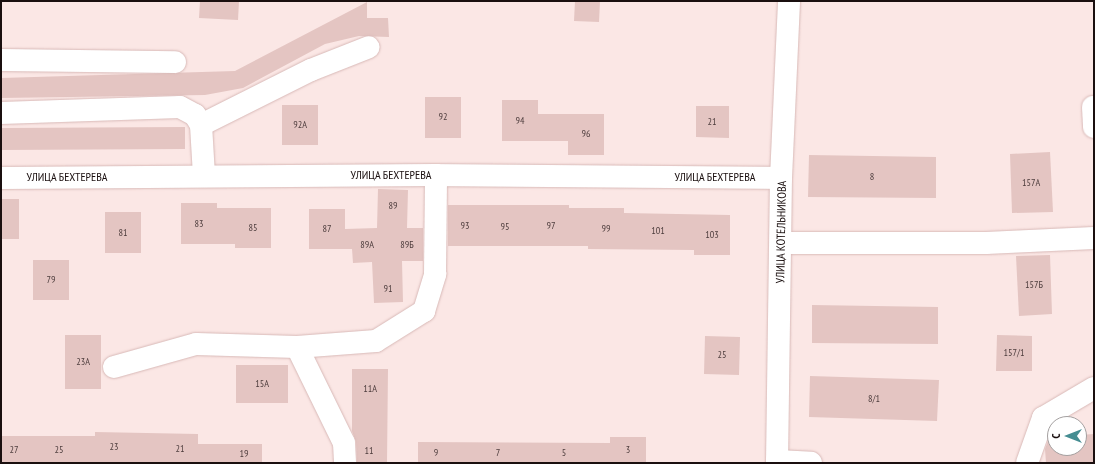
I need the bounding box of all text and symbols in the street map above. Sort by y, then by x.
house number: 92 [439,111,447,123]
house number: 94 [516,115,524,127]
house number: 21 [708,116,716,128]
house number: 92А [293,119,307,131]
house number: 96 [582,128,590,140]
street label: УЛИЦА БЕХТЕРЕВА [350,168,432,182]
street label: УЛИЦА БЕХТЕРЕВА [26,170,108,184]
street label: УЛИЦА БЕХТЕРЕВА [674,170,756,184]
house number: 8 [870,171,874,183]
house number: 157А [1022,177,1040,189]
street label: УЛИЦА КОТЕЛЬНИКОВА [773,180,789,284]
house number: 89 [389,200,397,212]
house number: 83 [195,218,203,230]
house number: 93 [461,220,469,232]
house number: 97 [547,220,555,232]
house number: 95 [501,221,509,233]
house number: 85 [249,222,257,234]
house number: 87 [323,223,331,235]
house number: 99 [602,223,610,235]
house number: 101 [651,225,665,237]
house number: 81 [119,227,127,239]
house number: 103 [705,229,719,241]
house number: 89А [360,239,374,251]
house number: 89Б [400,239,414,251]
house number: 79 [47,274,55,286]
house number: 157Б [1025,279,1043,291]
house number: 91 [384,283,392,295]
house number: 157/1 [1004,347,1024,359]
house number: 25 [718,349,726,361]
house number: 23А [76,356,90,368]
house number: 15А [255,378,269,390]
house number: 11А [363,383,377,395]
house number: 8/1 [868,393,880,405]
north arrow [1047,416,1087,456]
text: С [1049,433,1063,439]
house number: 23 [110,441,118,453]
house number: 21 [176,443,184,455]
house number: 27 [10,444,18,456]
house number: 25 [55,444,63,456]
house number: 3 [626,444,630,456]
house number: 11 [365,445,373,457]
house number: 9 [434,447,438,459]
house number: 7 [496,447,500,459]
house number: 5 [562,447,566,459]
house number: 19 [240,448,248,460]

